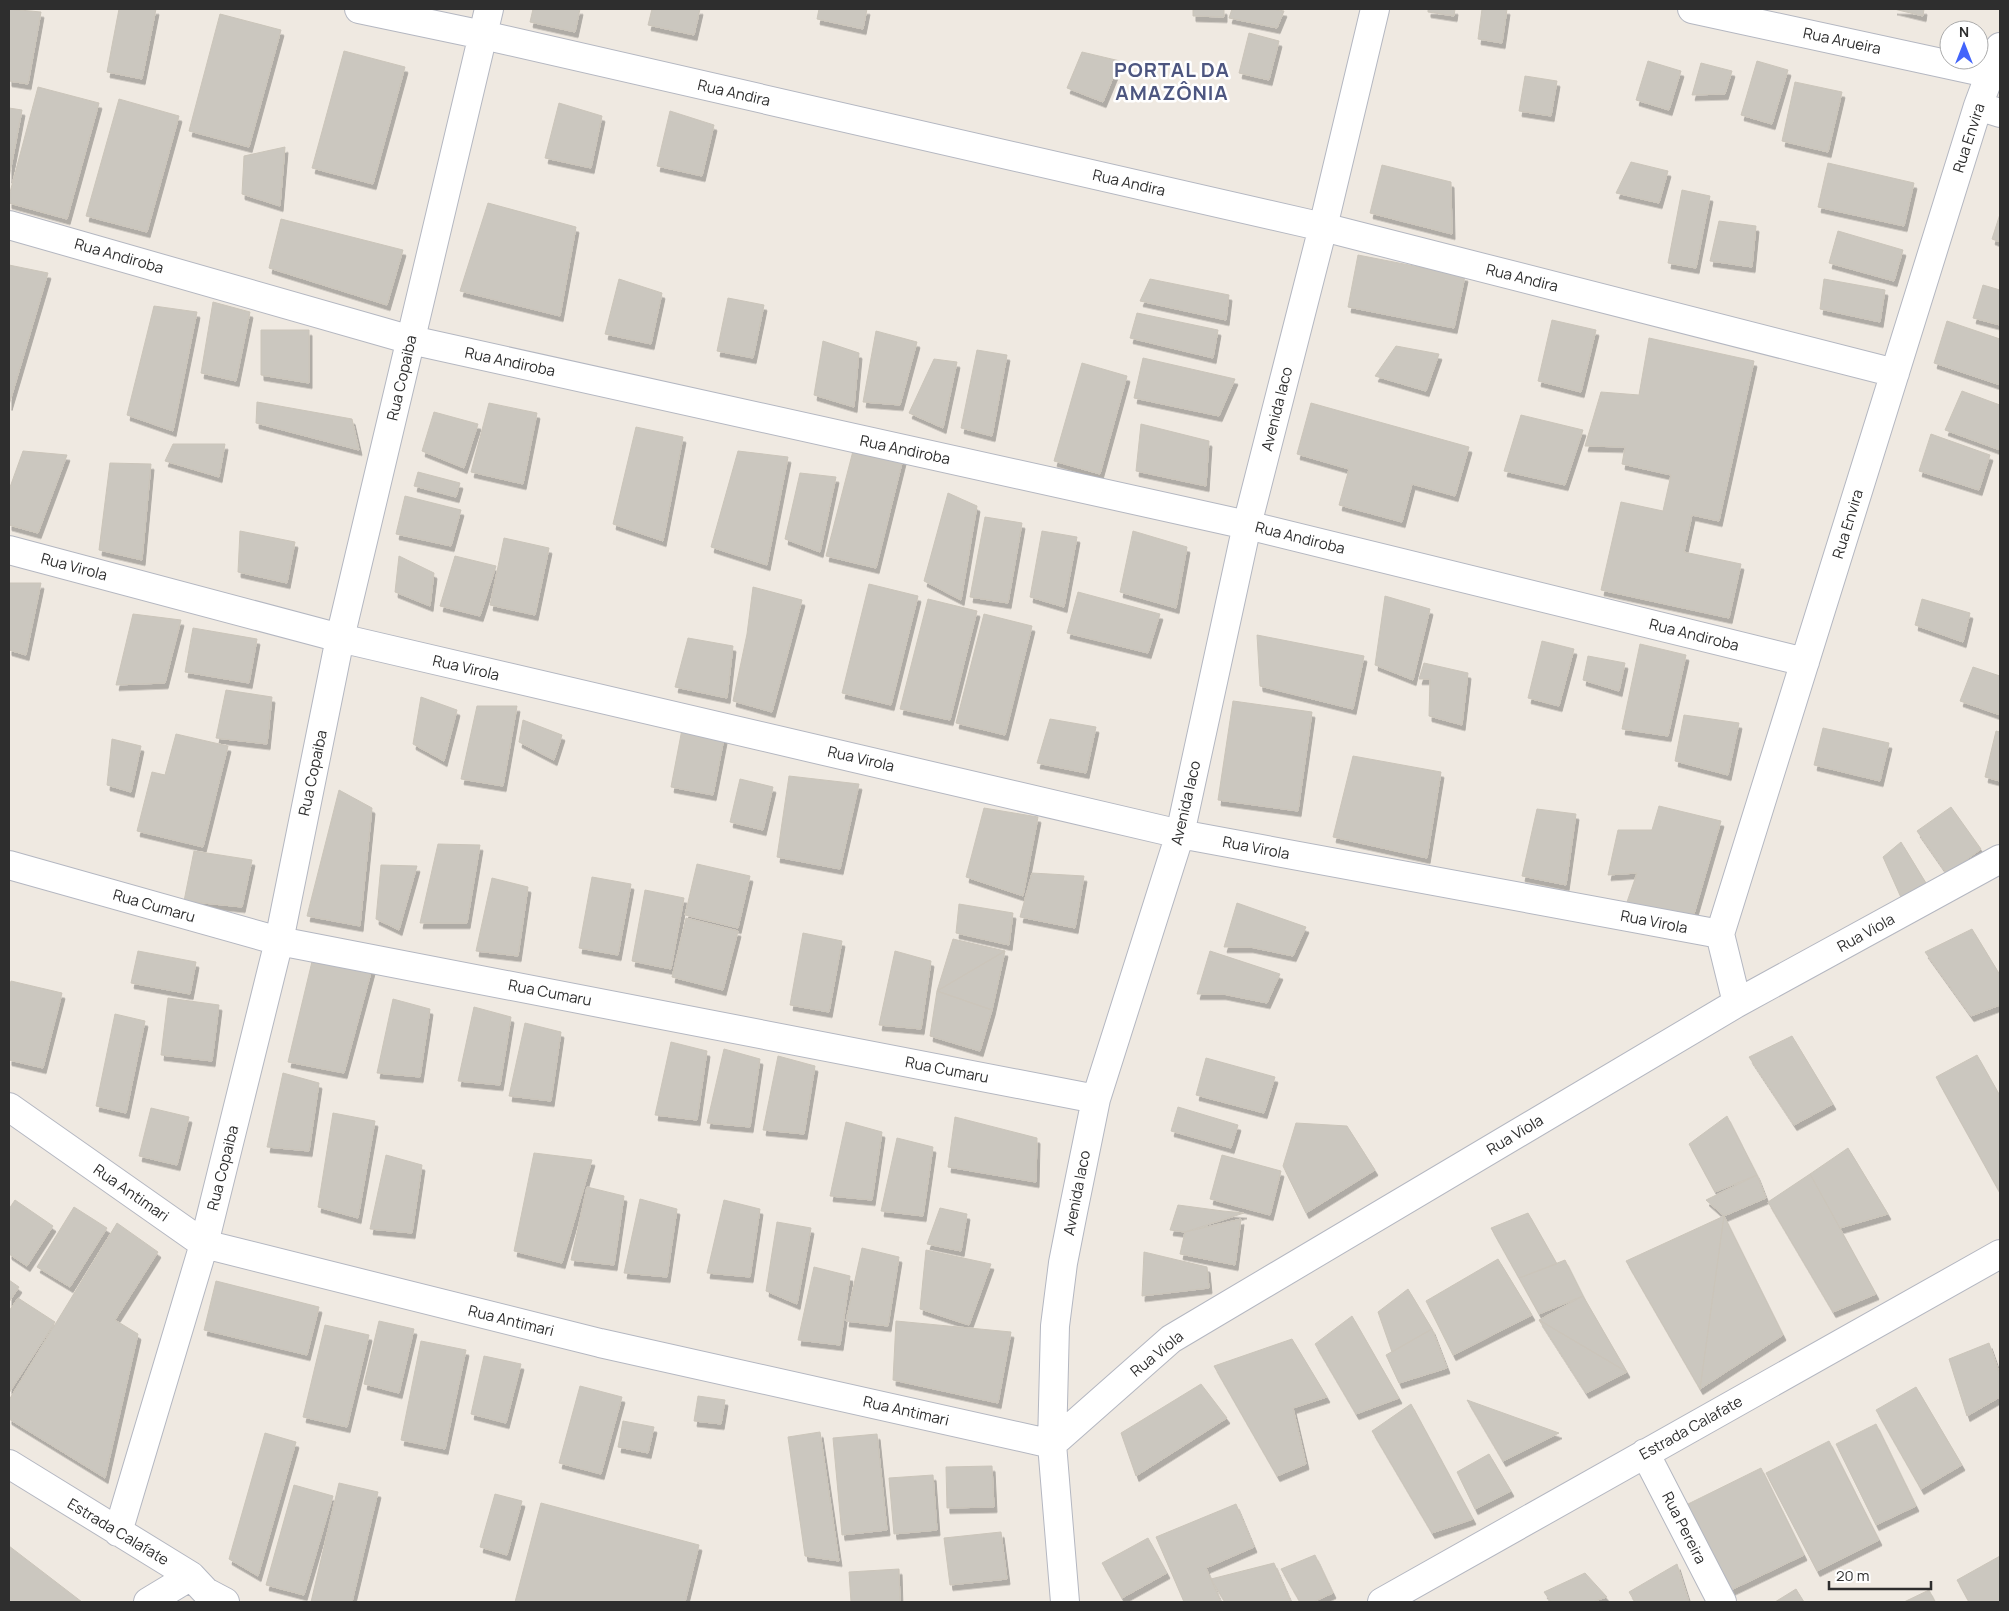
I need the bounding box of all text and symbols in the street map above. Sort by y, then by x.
north arrow [1939,20,1989,70]
street label: Rua Arueira [1801,22,1883,59]
text: N [1959,22,1969,41]
district label: PORTAL DA AMAZÔNIA [1114,56,1230,106]
street label: Rua Andira [696,74,772,111]
street label: Rua Envira [1947,100,1990,175]
street label: Rua Andira [1091,164,1167,201]
street label: Rua Andiroba [72,233,166,278]
street label: Rua Andira [1484,258,1561,297]
street label: Rua Copaiba [381,333,422,423]
street label: Rua Andiroba [463,342,557,381]
street label: Avenida Iaco [1256,364,1297,453]
street label: Rua Andiroba [858,430,952,469]
street label: Rua Envira [1827,486,1868,561]
street label: Rua Andiroba [1253,516,1347,559]
street label: Rua Virola [39,548,110,585]
street label: Rua Andiroba [1647,613,1741,656]
street label: Rua Virola [431,650,502,685]
street label: Rua Copaiba [293,728,332,818]
street label: Rua Virola [826,741,897,776]
street label: Avenida Iaco [1166,758,1205,847]
street label: Rua Virola [1221,831,1291,864]
street label: Rua Cumaru [111,884,198,927]
street label: Rua Virola [1619,905,1689,938]
street label: Rua Viola [1833,908,1898,957]
street label: Rua Cumaru [507,974,594,1011]
street label: Rua Cumaru [904,1051,991,1088]
street label: Rua Viola [1482,1109,1547,1160]
street label: Rua Copaiba [202,1123,243,1213]
street label: Avenida Iaco [1058,1148,1095,1237]
street label: Rua Antimari [89,1159,173,1226]
street label: Rua Antimari [466,1300,556,1341]
street label: Rua Viola [1126,1326,1188,1381]
street label: Rua Antimari [861,1390,951,1431]
street label: Estrada Calafate [1635,1390,1746,1465]
street label: Rua Pereira [1657,1488,1712,1567]
street label: Estrada Calafate [64,1493,173,1570]
scale bar [1829,1558,1932,1590]
text: 20 m [1836,1565,1869,1586]

